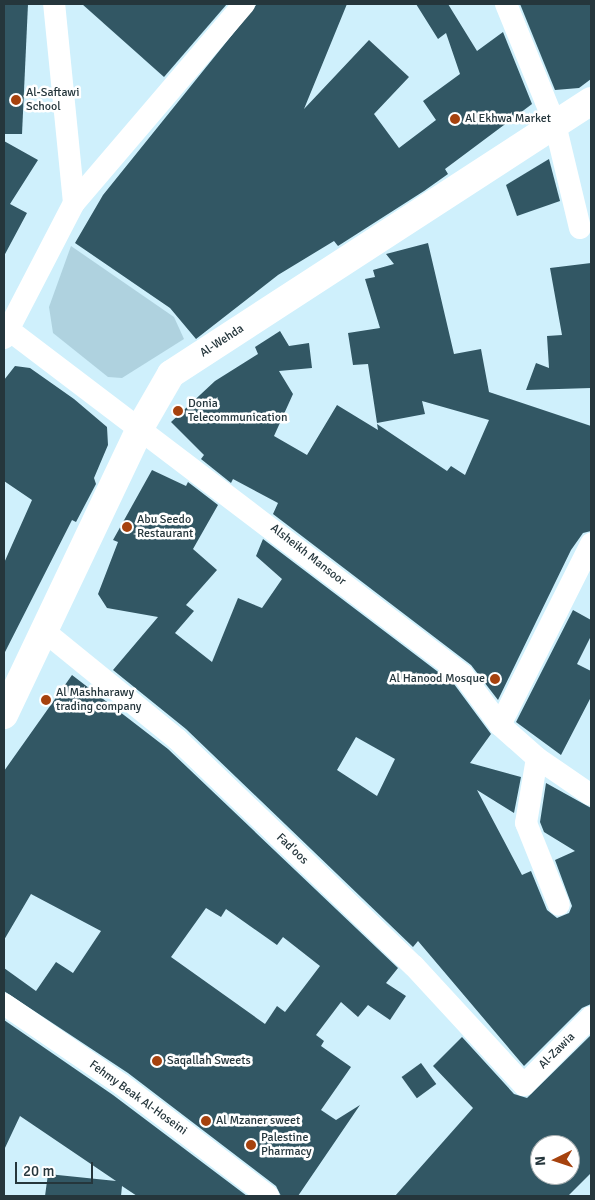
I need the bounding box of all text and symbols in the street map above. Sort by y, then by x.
place label: Al-Saftawi School [26,86,79,114]
marker: Al-Saftawi School [10,94,22,106]
place label: Al Ekhwa Market [465,112,551,126]
marker: Al Ekhwa Market [449,113,461,125]
street label: Al-Wehda [197,321,247,361]
place label: Donia Telecommunication [188,397,288,425]
marker: Donia Telecommunication [172,405,184,417]
place label: Abu Seedo Restaurant [137,513,193,541]
marker: Abu Seedo Restaurant [121,521,133,533]
street label: Alsheikh Mansoor [268,521,348,589]
place label: Al Hanood Mosque [389,672,485,686]
marker: Al Hanood Mosque [489,673,501,685]
place label: Al Mashharawy trading company [56,686,141,714]
marker: Al Mashharawy trading company [40,694,52,706]
street label: Fad'oos [273,830,311,868]
street label: Al-Zawia [536,1030,578,1072]
place label: Saqallah Sweets [167,1054,251,1068]
marker: Saqallah Sweets [151,1055,163,1067]
street label: Fehmy Beak Al-Hoseini [86,1058,190,1138]
place label: Al Mzaner sweet [216,1114,300,1128]
marker: Al Mzaner sweet [200,1115,212,1127]
place label: Palestine Pharmacy [261,1131,312,1159]
north arrow [530,1135,580,1185]
marker: Palestine Pharmacy [245,1139,257,1151]
scale bar [18,1152,95,1184]
text: N [532,1156,549,1166]
text: 20 m [23,1162,54,1180]

